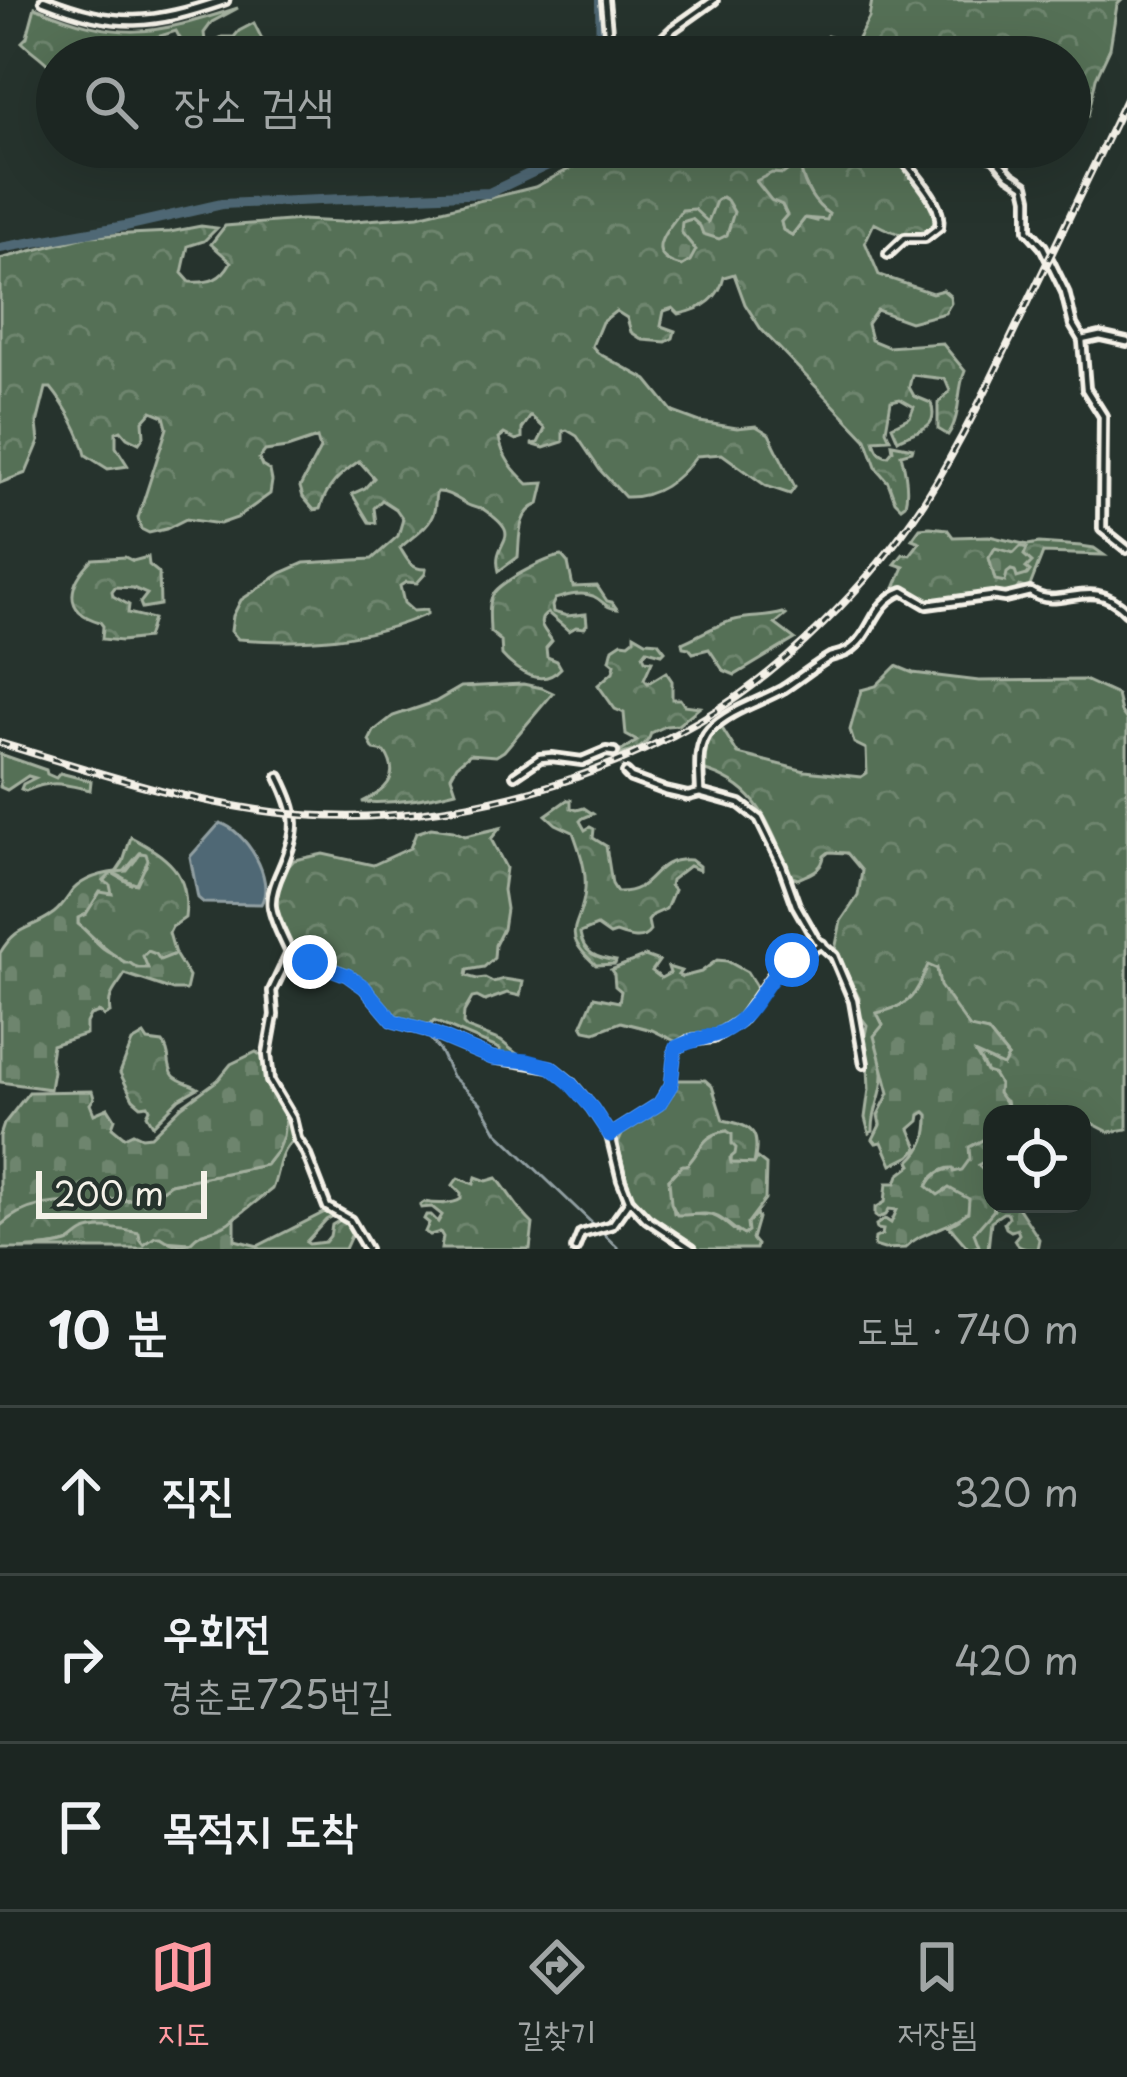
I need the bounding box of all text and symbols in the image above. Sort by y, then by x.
search box [36,36,1091,168]
text: 장소 검색 [174,68,333,136]
icon: search [78,69,144,135]
route start [765,933,819,987]
route end [283,935,337,989]
map controls [983,1105,1091,1213]
button: locate [983,1105,1091,1213]
scale bar [36,1165,207,1218]
text: 200 m [54,1167,164,1217]
text: 10 분 [48,1289,168,1366]
text: 도보 · 740 m [857,1298,1079,1357]
text: 직진 [162,1457,234,1525]
icon: ahead [48,1458,114,1524]
text: 320 m [954,1461,1079,1520]
text: 우회전 [162,1595,271,1663]
icon: right [48,1626,114,1692]
text: 420 m [954,1629,1079,1688]
text: 경춘로725번길 [162,1663,392,1722]
text: 목적지 도착 [162,1793,358,1861]
icon: arrive [48,1794,114,1860]
tab: 지도 [150,1934,216,2056]
tab: 길찾기 [517,1934,596,2056]
tab: 저장됨 [897,1934,977,2056]

